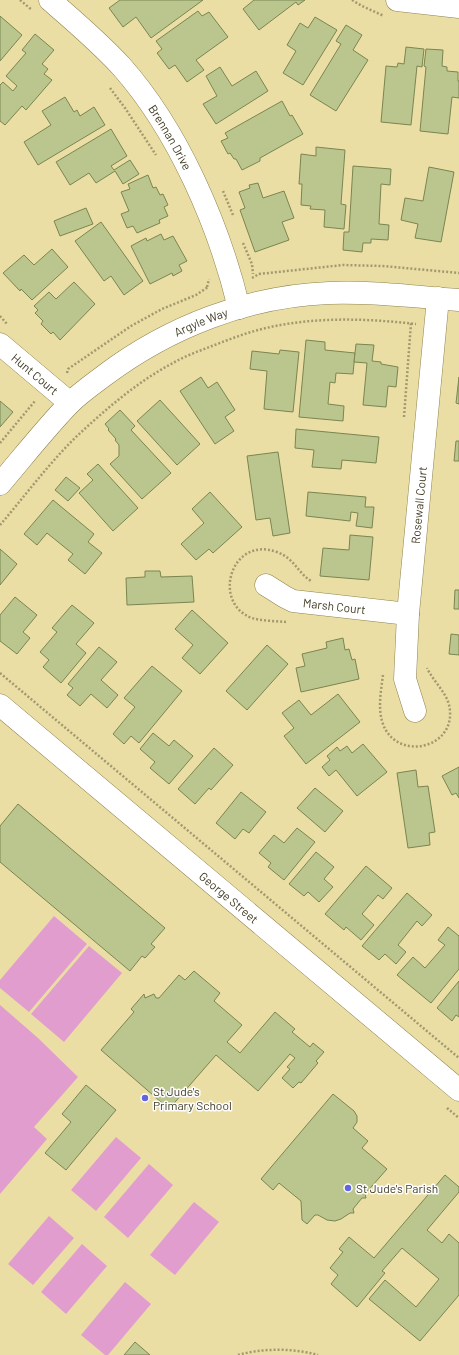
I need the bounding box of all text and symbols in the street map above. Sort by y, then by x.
street label: Brennan Drive [146,102,195,172]
street label: Argyle Way [172,305,230,339]
street label: Hunt Court [9,350,61,397]
street label: Rosewall Court [408,466,429,544]
street label: Marsh Court [302,595,366,616]
street label: George Street [197,868,261,926]
place label: St Jude's Primary School [153,1084,232,1112]
marker: St Jude's Primary School [140,1093,150,1103]
place label: St Jude's Parish [356,1181,438,1195]
marker: St Jude's Parish [343,1183,353,1193]

